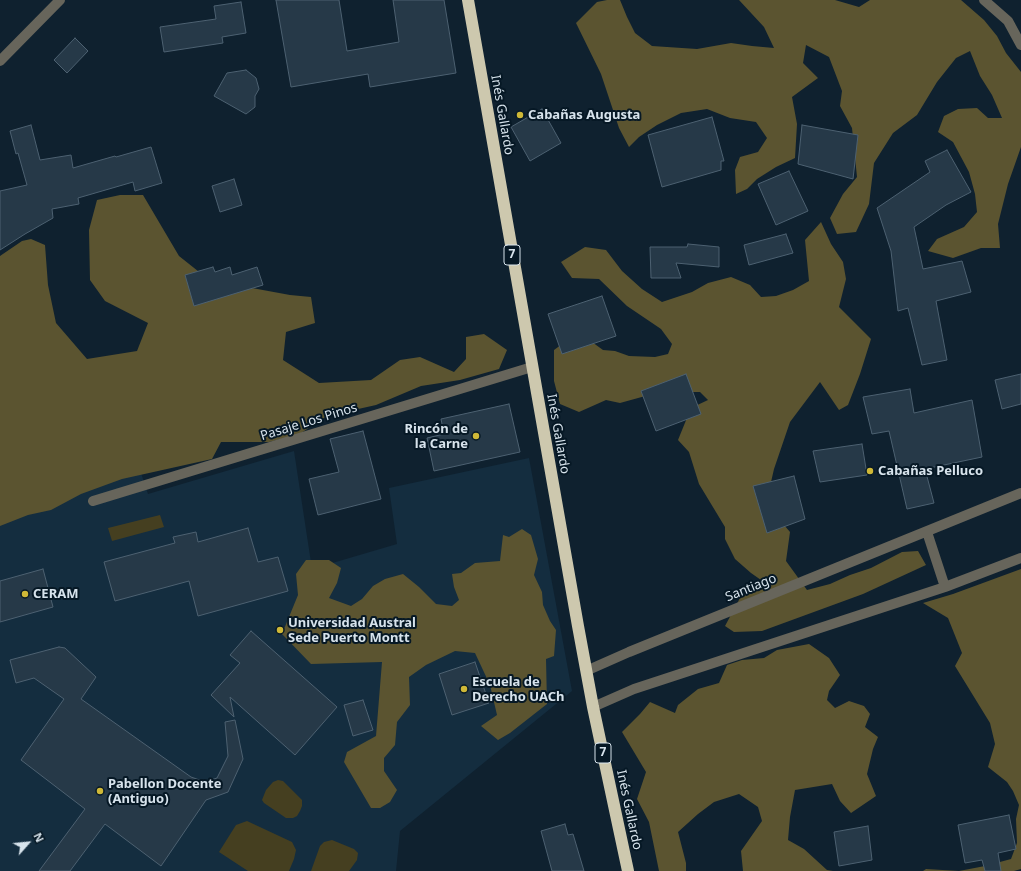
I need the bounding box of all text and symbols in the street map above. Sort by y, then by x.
street label: Inés Gallardo [487,74,517,156]
place label: Cabañas Augusta [528,107,640,123]
marker: Cabañas Augusta [515,110,525,120]
road number: 7 [504,245,520,265]
street label: Inés Gallardo [543,393,573,475]
street label: Pasaje Los Pinos [259,400,359,444]
place label: Rincón de la Carne [404,421,468,452]
marker: Rincón de la Carne [471,431,481,441]
place label: Cabañas Pelluco [878,463,983,479]
marker: Cabañas Pelluco [865,466,875,476]
street label: Santiago [723,571,779,605]
place label: CERAM [33,586,78,602]
marker: CERAM [20,589,30,599]
place label: Universidad Austral Sede Puerto Montt [288,615,416,646]
marker: Universidad Austral Sede Puerto Montt [275,625,285,635]
place label: Escuela de Derecho UACh [472,674,564,705]
marker: Escuela de Derecho UACh [459,684,469,694]
road number: 7 [595,743,611,763]
street label: Inés Gallardo [613,769,645,851]
place label: Pabellon Docente (Antiguo) [108,776,222,807]
marker: Pabellon Docente (Antiguo) [95,786,105,796]
north arrow [8,823,48,863]
text: N [30,830,48,845]

